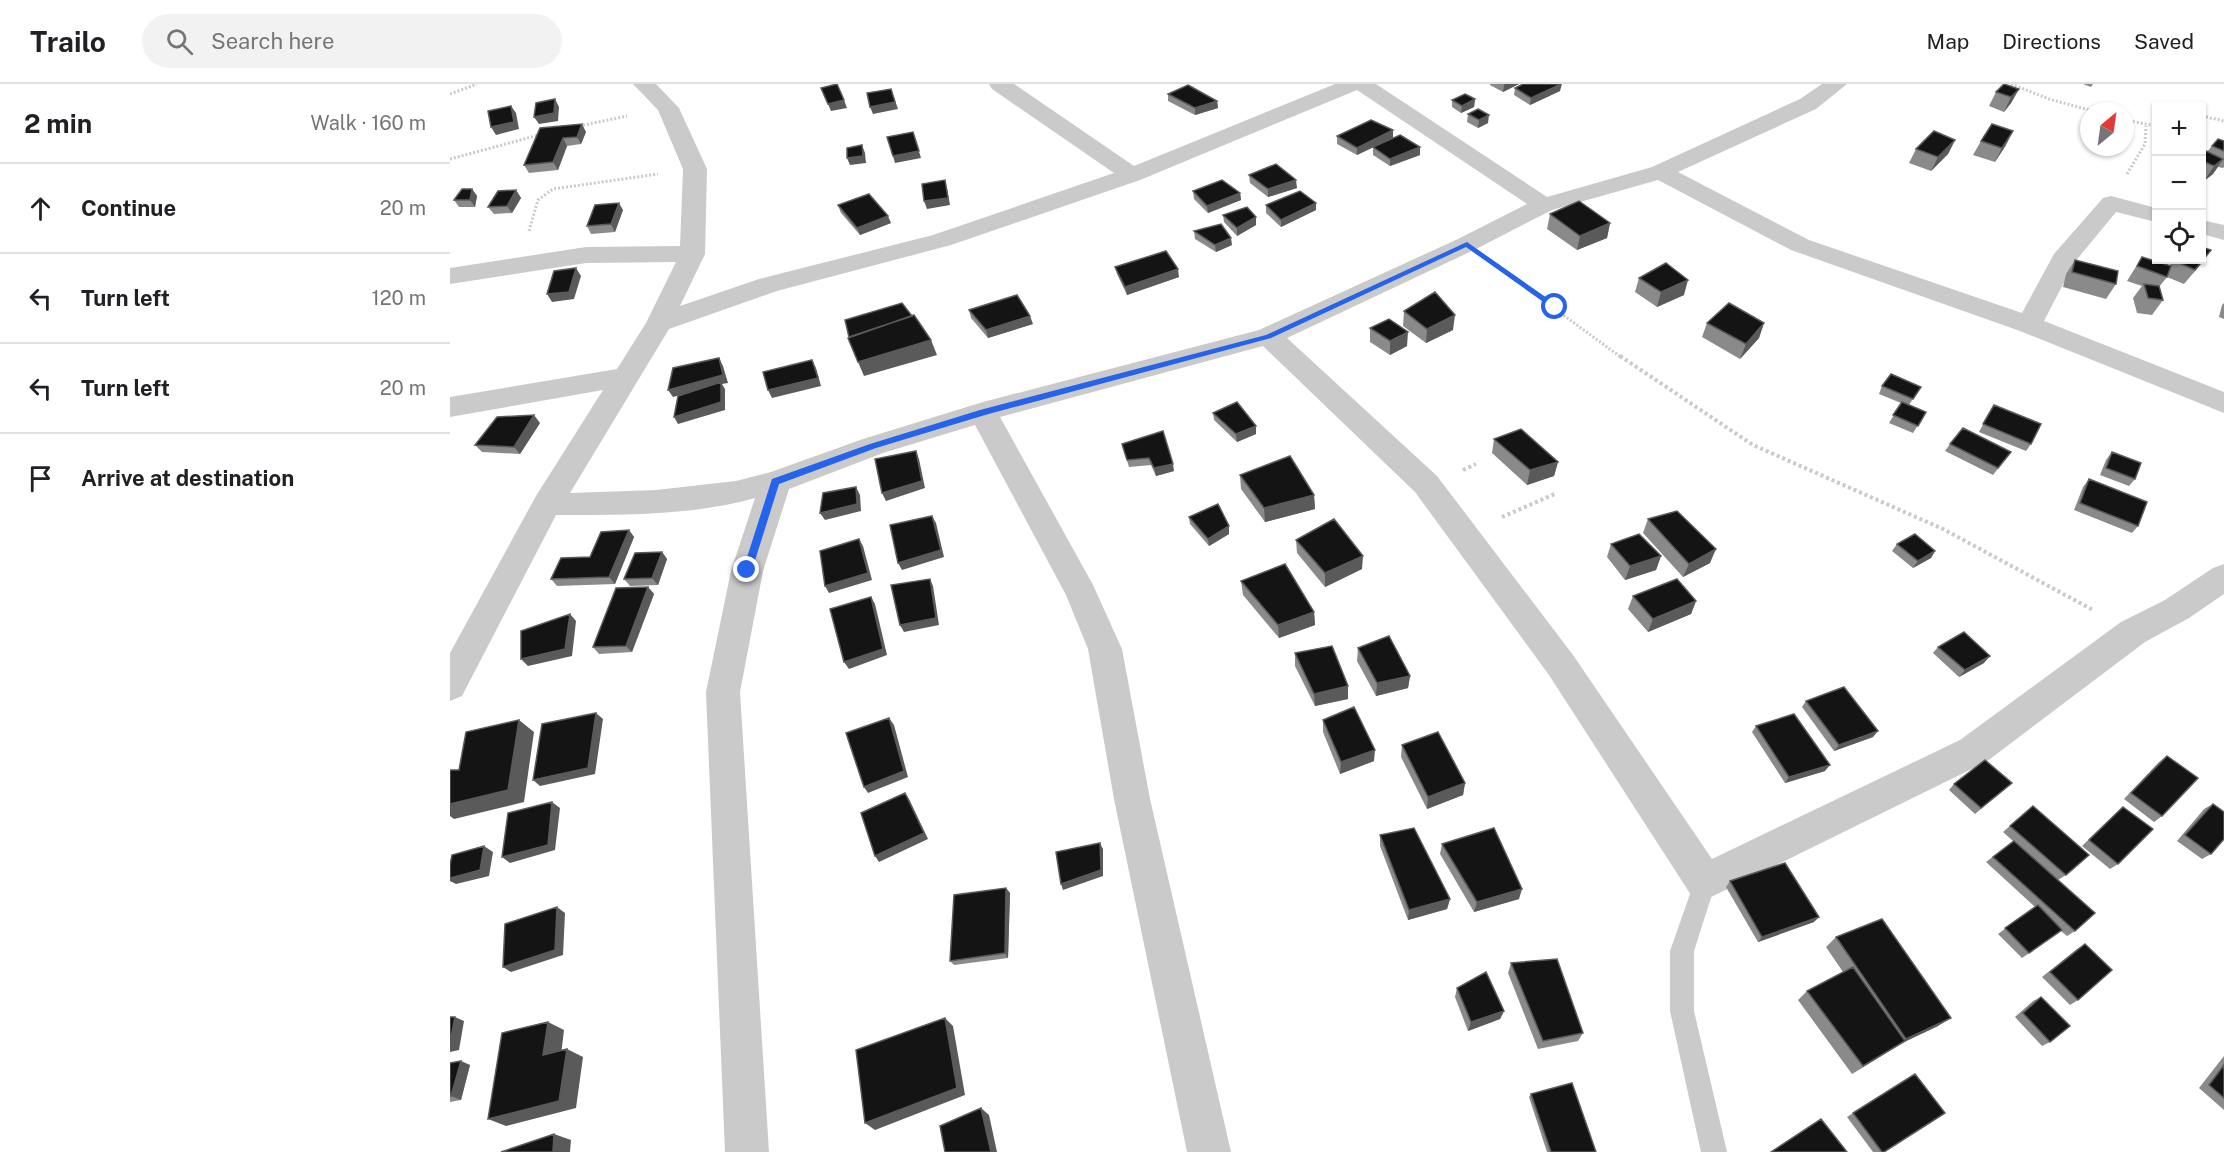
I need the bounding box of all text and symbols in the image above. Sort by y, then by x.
search box [142,14,562,68]
text: Trailo [30,25,106,58]
icon: search [163,25,196,58]
text: Search here [211,28,334,54]
text: Map [1927,29,1969,54]
text: Directions [2002,29,2101,54]
text: Saved [2134,29,2194,54]
north arrow [2080,102,2134,156]
map controls [2152,102,2206,264]
button: + [2152,102,2206,156]
text: 2 min [24,108,92,139]
text: Walk · 160 m [311,111,426,135]
button: − [2152,156,2206,210]
icon: ahead [24,192,57,225]
text: Continue [81,195,176,221]
text: 20 m [380,196,426,220]
button: locate [2152,210,2206,264]
icon: left [24,282,57,315]
text: Turn left [81,285,170,311]
text: 120 m [372,286,426,310]
route start [1541,293,1567,319]
icon: left [24,372,57,405]
text: Turn left [81,375,170,401]
text: 20 m [380,376,426,400]
icon: arrive [24,462,57,495]
text: Arrive at destination [81,465,294,491]
route end [733,556,759,582]

